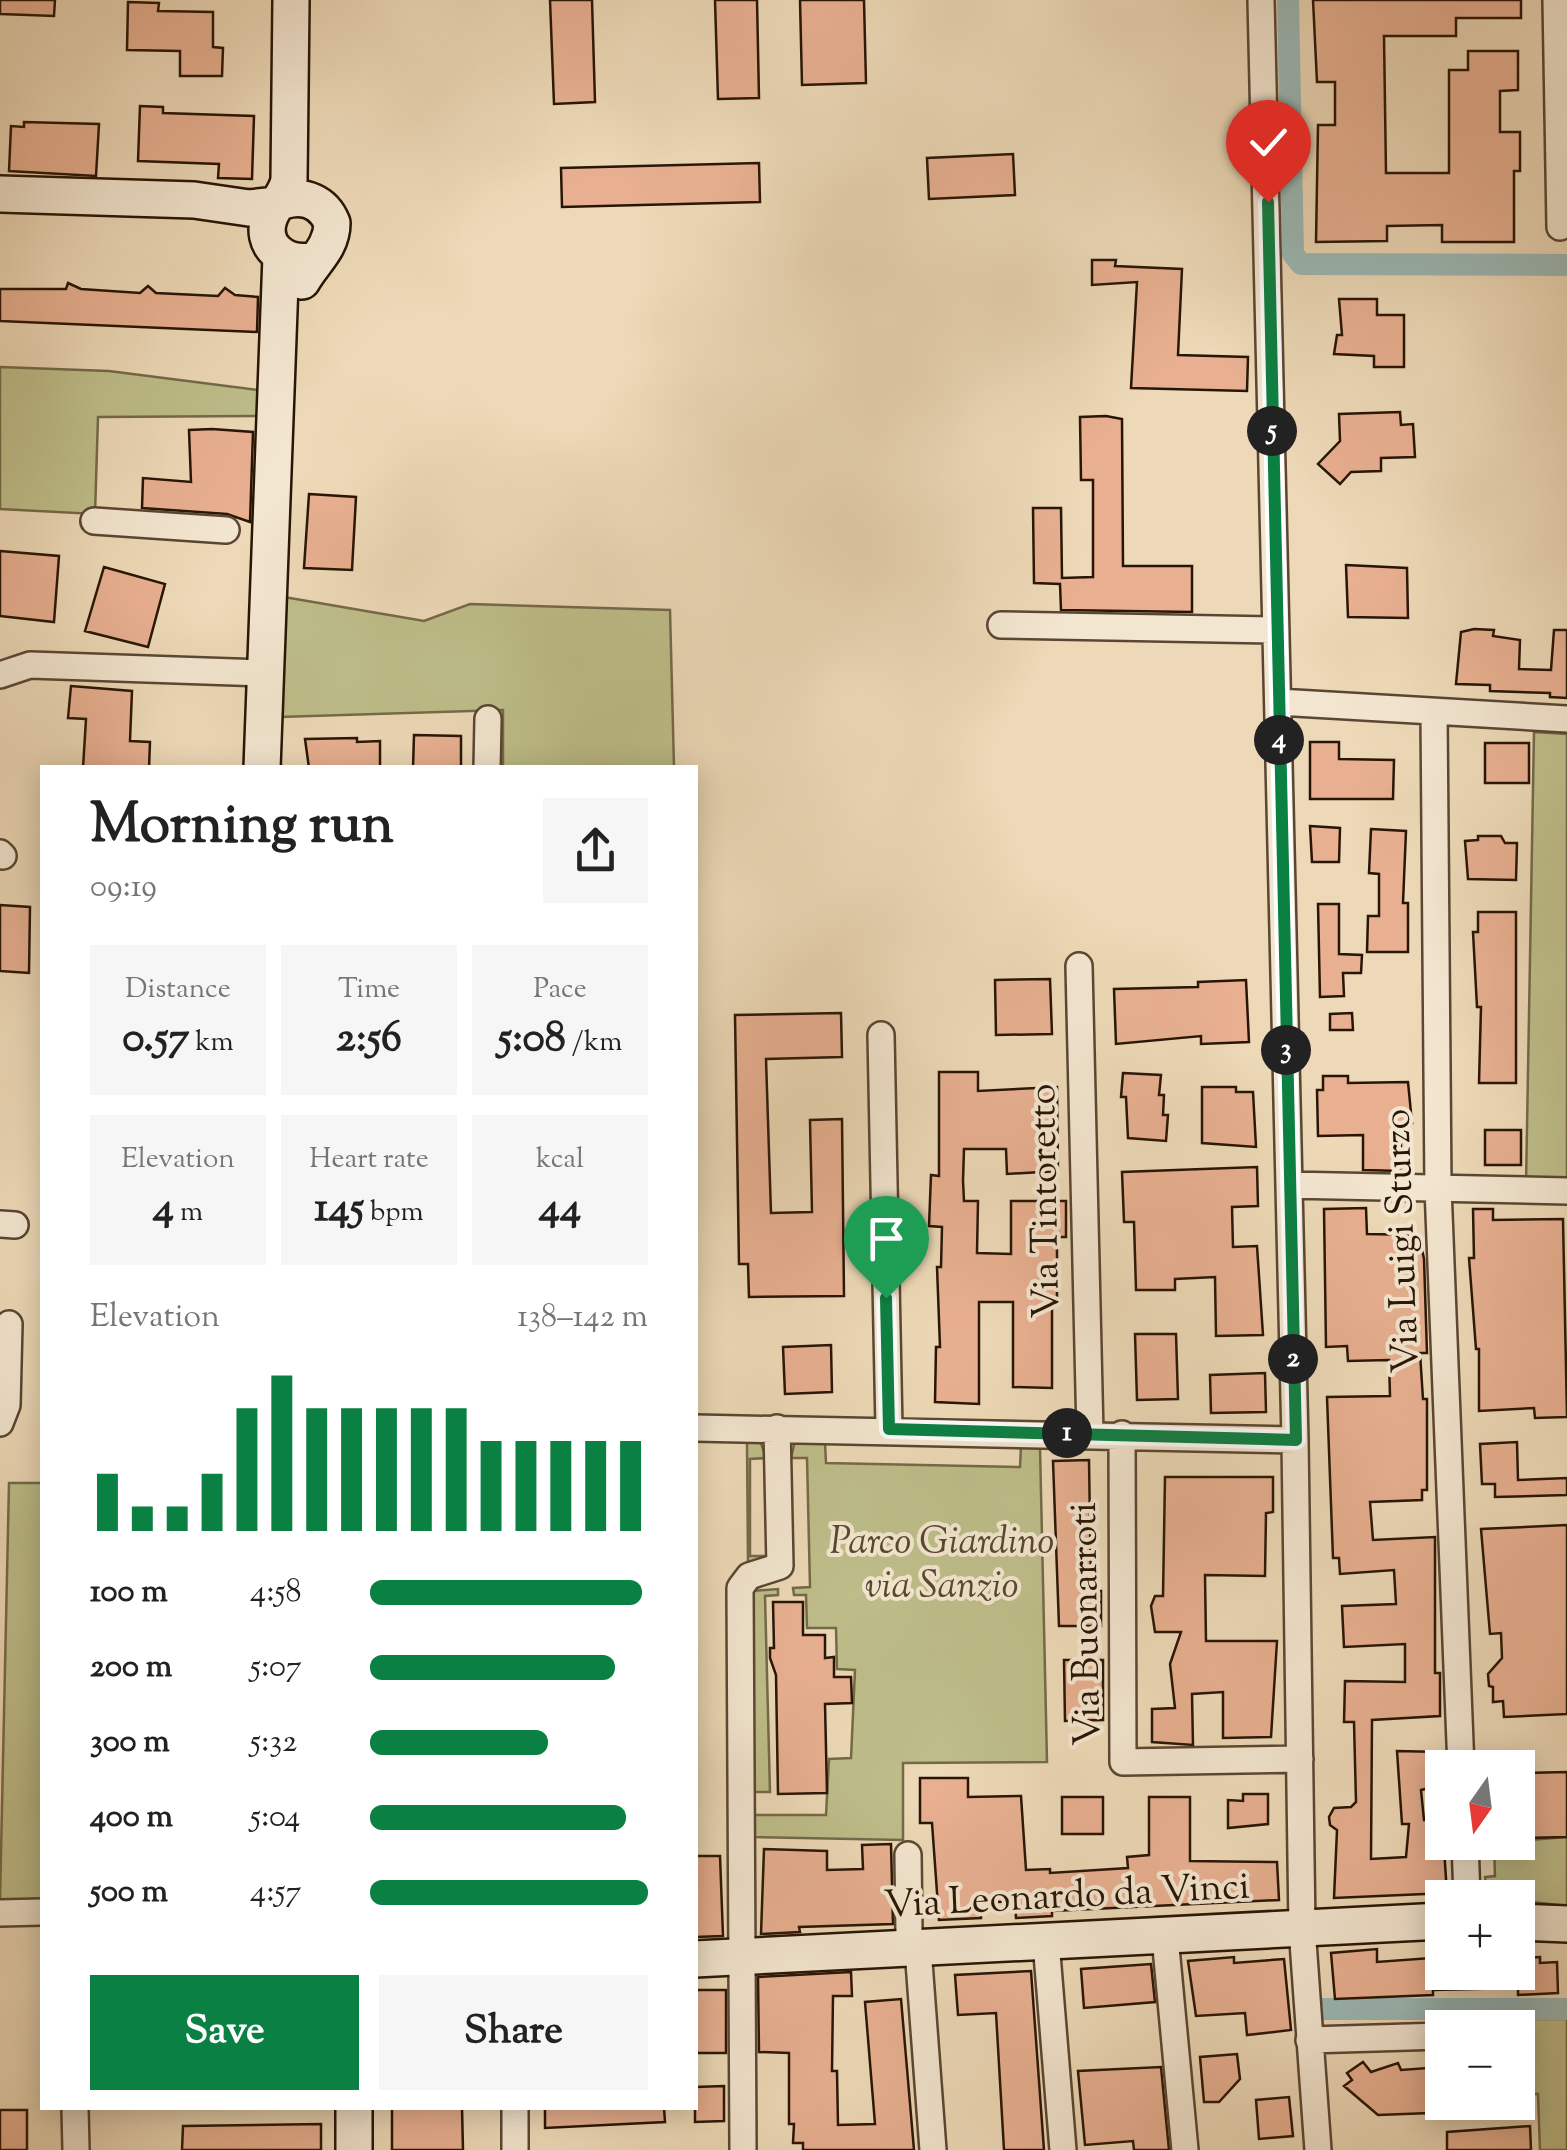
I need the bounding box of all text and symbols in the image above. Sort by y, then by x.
pin [1226,100,1311,203]
icon: check [1241,115,1296,170]
pin: 5 [1247,406,1297,456]
text: 5 [1267,411,1277,451]
pin: 4 [1254,715,1304,765]
text: 4 [1272,720,1286,760]
text: Morning run [90,788,394,867]
button: share [543,798,648,903]
text: 09:19 [90,865,157,911]
text: Distance [125,970,231,1010]
text: Time [338,970,400,1010]
text: Pace [533,970,587,1010]
text: 0.57 [122,1010,189,1070]
text: 2:56 [336,1010,402,1070]
text: 5:08 [498,1010,566,1070]
text: km [189,1023,234,1063]
text: /km [566,1023,622,1063]
pin: 3 [1261,1025,1311,1075]
text: 3 [1280,1030,1292,1070]
street label: Via Tintoretto [1018,1083,1076,1319]
street label: Via Luigi Sturzo [1372,1108,1436,1374]
text: Elevation [121,1140,235,1180]
text: Heart rate [309,1140,429,1180]
text: kcal [536,1140,584,1180]
text: 4 [153,1180,174,1240]
text: 145 [314,1180,364,1240]
text: 44 [539,1180,581,1240]
text: m [174,1193,203,1233]
text: bpm [364,1193,424,1233]
pin [844,1196,929,1299]
icon: arrive [859,1211,914,1266]
text: Elevation [90,1295,220,1341]
text: 138–142 m [517,1295,648,1341]
pin: 2 [1268,1334,1318,1384]
text: 2 [1286,1339,1300,1379]
pin: 1 [1042,1408,1092,1458]
text: 1 [1062,1413,1072,1453]
street label: Via Buonarroti [1059,1502,1117,1746]
park label: Parco Giardino via Sanzio [830,1517,1054,1615]
text: 100 m [90,1570,168,1616]
text: 4:58 [250,1570,301,1616]
text: 200 m [90,1645,172,1691]
text: 5:07 [250,1645,302,1691]
text: 300 m [90,1720,170,1766]
text: 5:32 [250,1720,297,1766]
north arrow [1425,1750,1535,1860]
map controls [1425,1750,1535,2120]
text: 400 m [90,1795,173,1841]
text: 5:04 [250,1795,300,1841]
street label: Via Leonardo da Vinci [883,1861,1251,1935]
text: 500 m [90,1870,168,1916]
text: 4:57 [250,1870,301,1916]
button: + [1425,1880,1535,1990]
button: Save [90,1975,359,2090]
button: Share [379,1975,648,2090]
button: − [1425,2010,1535,2120]

